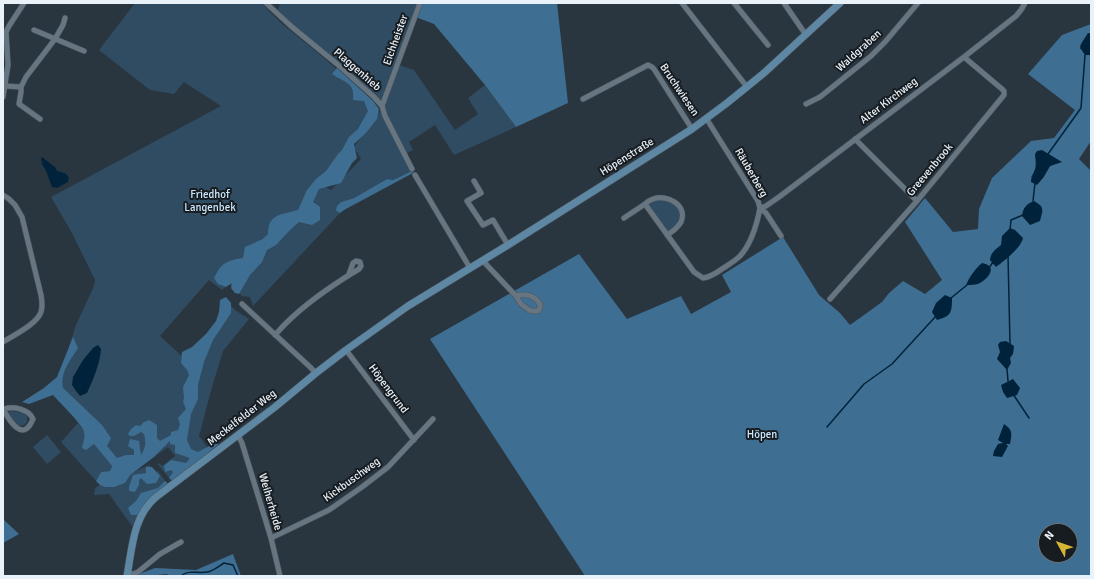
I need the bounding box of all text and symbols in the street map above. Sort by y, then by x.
street label: Eichheister [381,13,411,67]
street label: Waldgraben [834,27,884,75]
street label: Plaggenhieb [331,46,383,94]
street label: Bruchwiesen [657,61,701,119]
street label: Alter Kirchweg [858,75,920,127]
street label: Höpenstraße [598,135,656,179]
street label: Greevenbrook [904,141,956,199]
street label: Räuberberg [732,146,770,200]
park label: Friedhof Langenbek [184,188,236,214]
street label: Höpengrund [365,362,411,416]
street label: Meckelfelder Weg [205,387,279,449]
park label: Höpen [747,428,777,442]
street label: Kickbuschweg [321,455,383,505]
street label: Weiherheide [256,472,284,532]
north arrow [1038,523,1078,563]
text: N [1042,528,1057,543]

